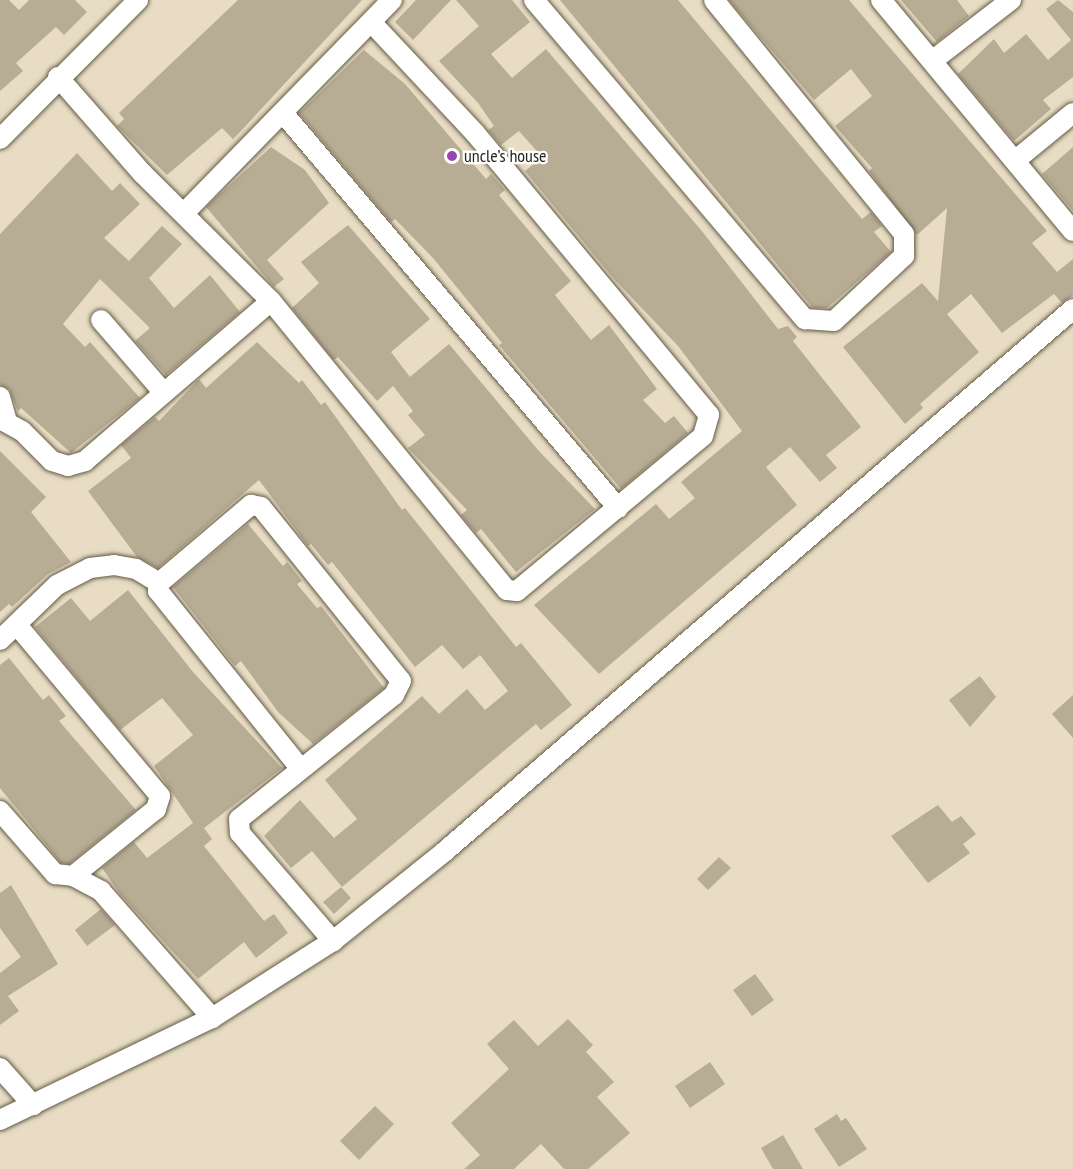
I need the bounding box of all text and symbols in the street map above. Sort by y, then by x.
place label: uncle’s house [464,145,546,167]
marker: uncle’s house [445,149,459,163]

